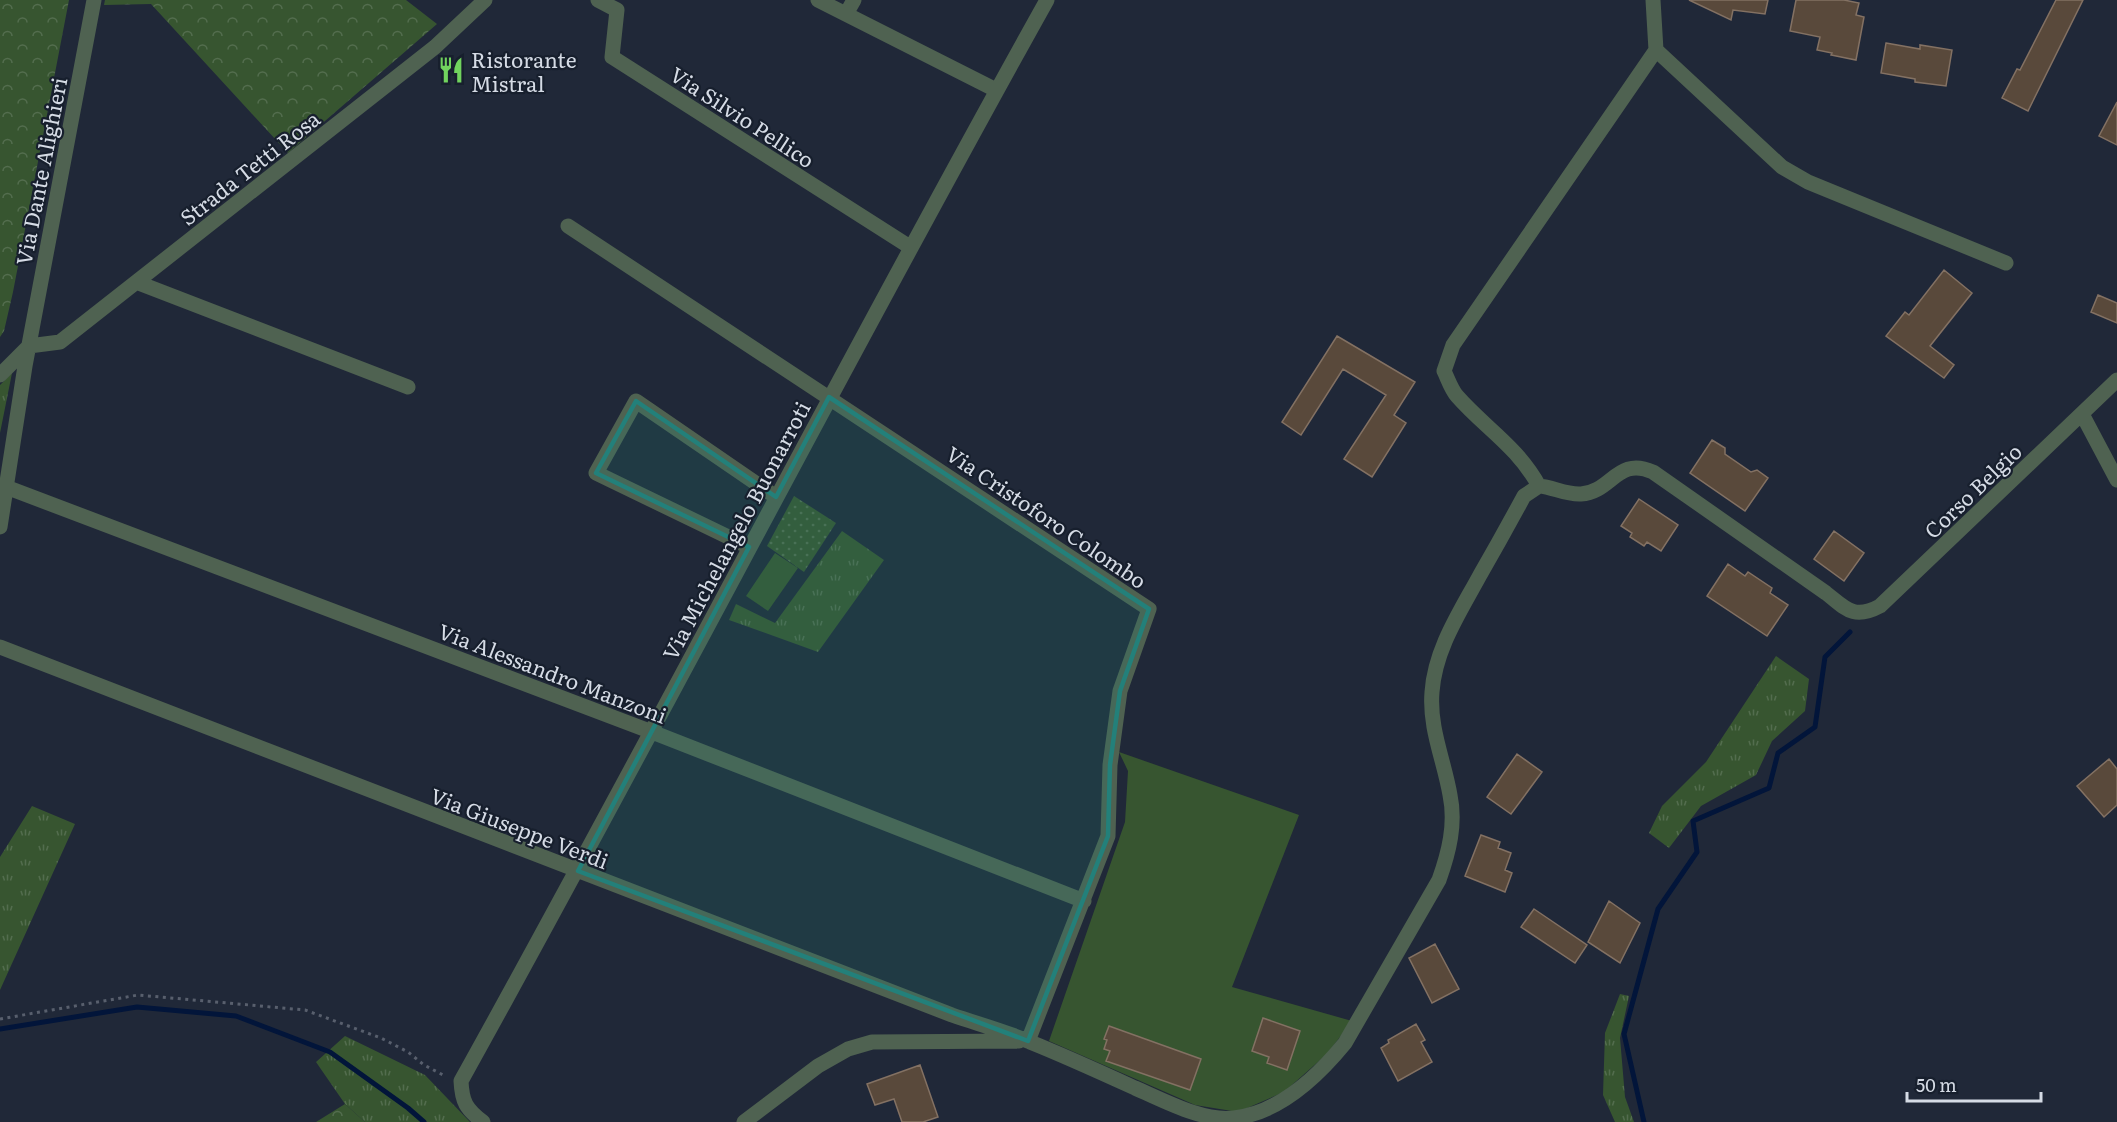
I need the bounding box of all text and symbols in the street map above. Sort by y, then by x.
place label: Ristorante Mistral [471,43,577,98]
restaurant icon: Ristorante Mistral [436,55,466,85]
street label: Via Silvio Pellico [665,58,821,174]
street label: Via Dante Alighieri [7,74,73,268]
street label: Strada Tetti Rosa [172,102,326,232]
street label: Via Michelangelo Buonarroti [653,395,817,665]
street label: Corso Belgio [1916,435,2028,545]
street label: Via Cristoforo Colombo [941,437,1153,595]
street label: Via Alessandro Manzoni [434,614,672,730]
street label: Via Giuseppe Verdi [426,779,614,875]
scale bar [1907,1065,2040,1103]
text: 50 m [1916,1071,1957,1098]

